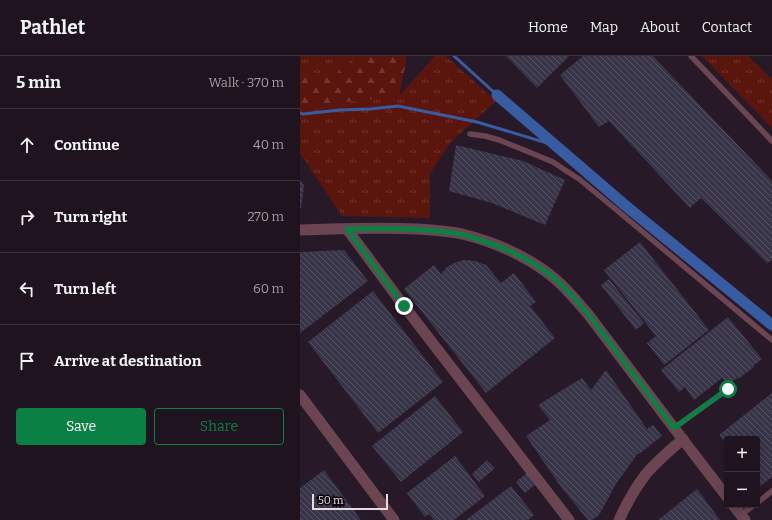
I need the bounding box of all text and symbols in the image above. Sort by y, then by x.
text: Pathlet [20,16,85,39]
text: Home [528,19,568,36]
text: Map [590,19,618,36]
text: About [640,19,680,36]
text: Contact [702,19,752,36]
text: 5 min [16,72,61,93]
text: Walk · 370 m [209,75,284,90]
icon: ahead [16,134,38,156]
text: Continue [54,136,120,154]
text: 40 m [253,137,284,152]
icon: right [16,206,38,228]
text: Turn right [54,208,127,226]
text: 270 m [247,209,284,224]
icon: left [16,278,38,300]
text: Turn left [54,280,116,298]
text: 60 m [253,281,284,296]
route end [395,297,413,315]
icon: arrive [16,350,38,372]
text: Arrive at destination [54,352,201,370]
route start [719,380,737,398]
button: Save [16,408,146,445]
button: Share [154,408,284,445]
map controls [724,436,760,508]
button: + [724,436,760,472]
button: − [724,472,760,508]
scale bar [312,492,388,511]
text: 50 m [318,494,344,507]

